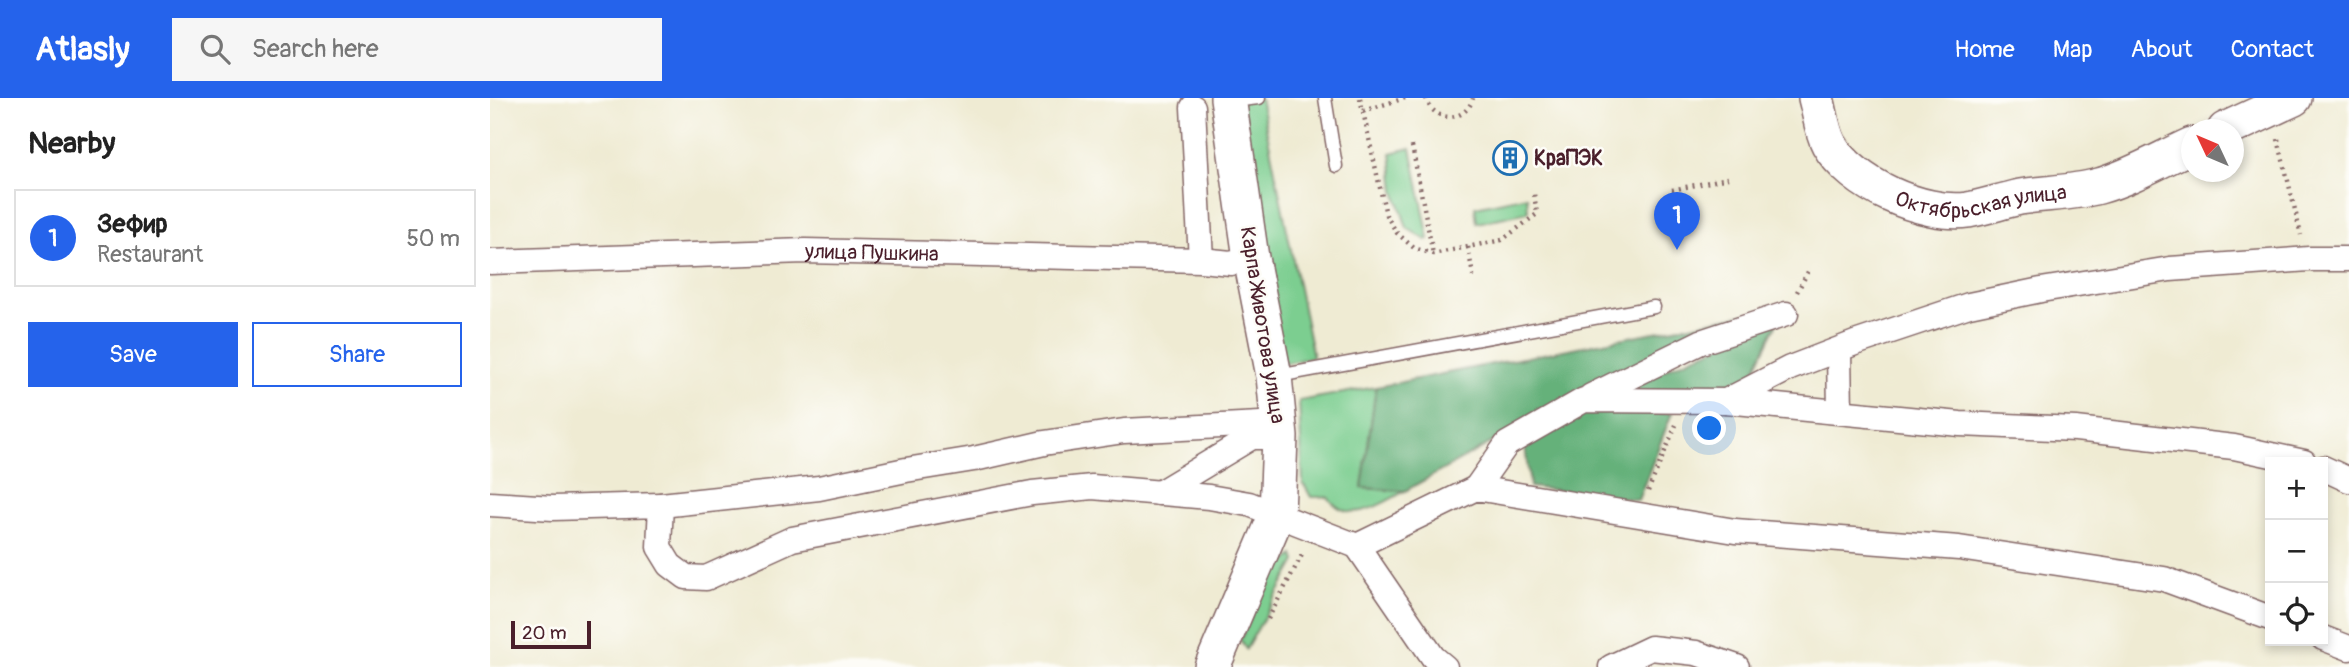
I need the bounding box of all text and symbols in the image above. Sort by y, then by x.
search box [172,18,662,81]
text: Atlasly [35,29,130,70]
icon: search [196,30,234,68]
text: Search here [252,33,379,65]
text: Home [1954,35,2015,64]
text: Map [2053,35,2093,64]
text: About [2131,35,2193,64]
text: Contact [2231,35,2314,64]
north arrow [2181,119,2244,182]
text: Nearby [28,125,115,162]
building icon: КраПЭК [1491,139,1529,177]
place label: КраПЭК [1534,145,1603,172]
street label: Октябрьская улица [1891,179,2068,225]
pin: 1 [1654,192,1700,250]
text: Зефир [97,208,168,240]
text: 1 [49,224,58,253]
text: 50 m [406,224,460,253]
street label: Карпа Животова улица [1234,225,1291,425]
street label: улица Пушкина [804,238,939,268]
text: Restaurant [97,240,203,269]
button: Save [28,322,238,387]
button: Share [252,322,462,387]
your location [1692,411,1726,445]
map controls [2265,457,2328,646]
button: + [2265,457,2328,520]
button: − [2265,520,2328,583]
button: locate [2265,583,2328,646]
scale bar [511,618,592,650]
text: 20 m [522,621,567,645]

